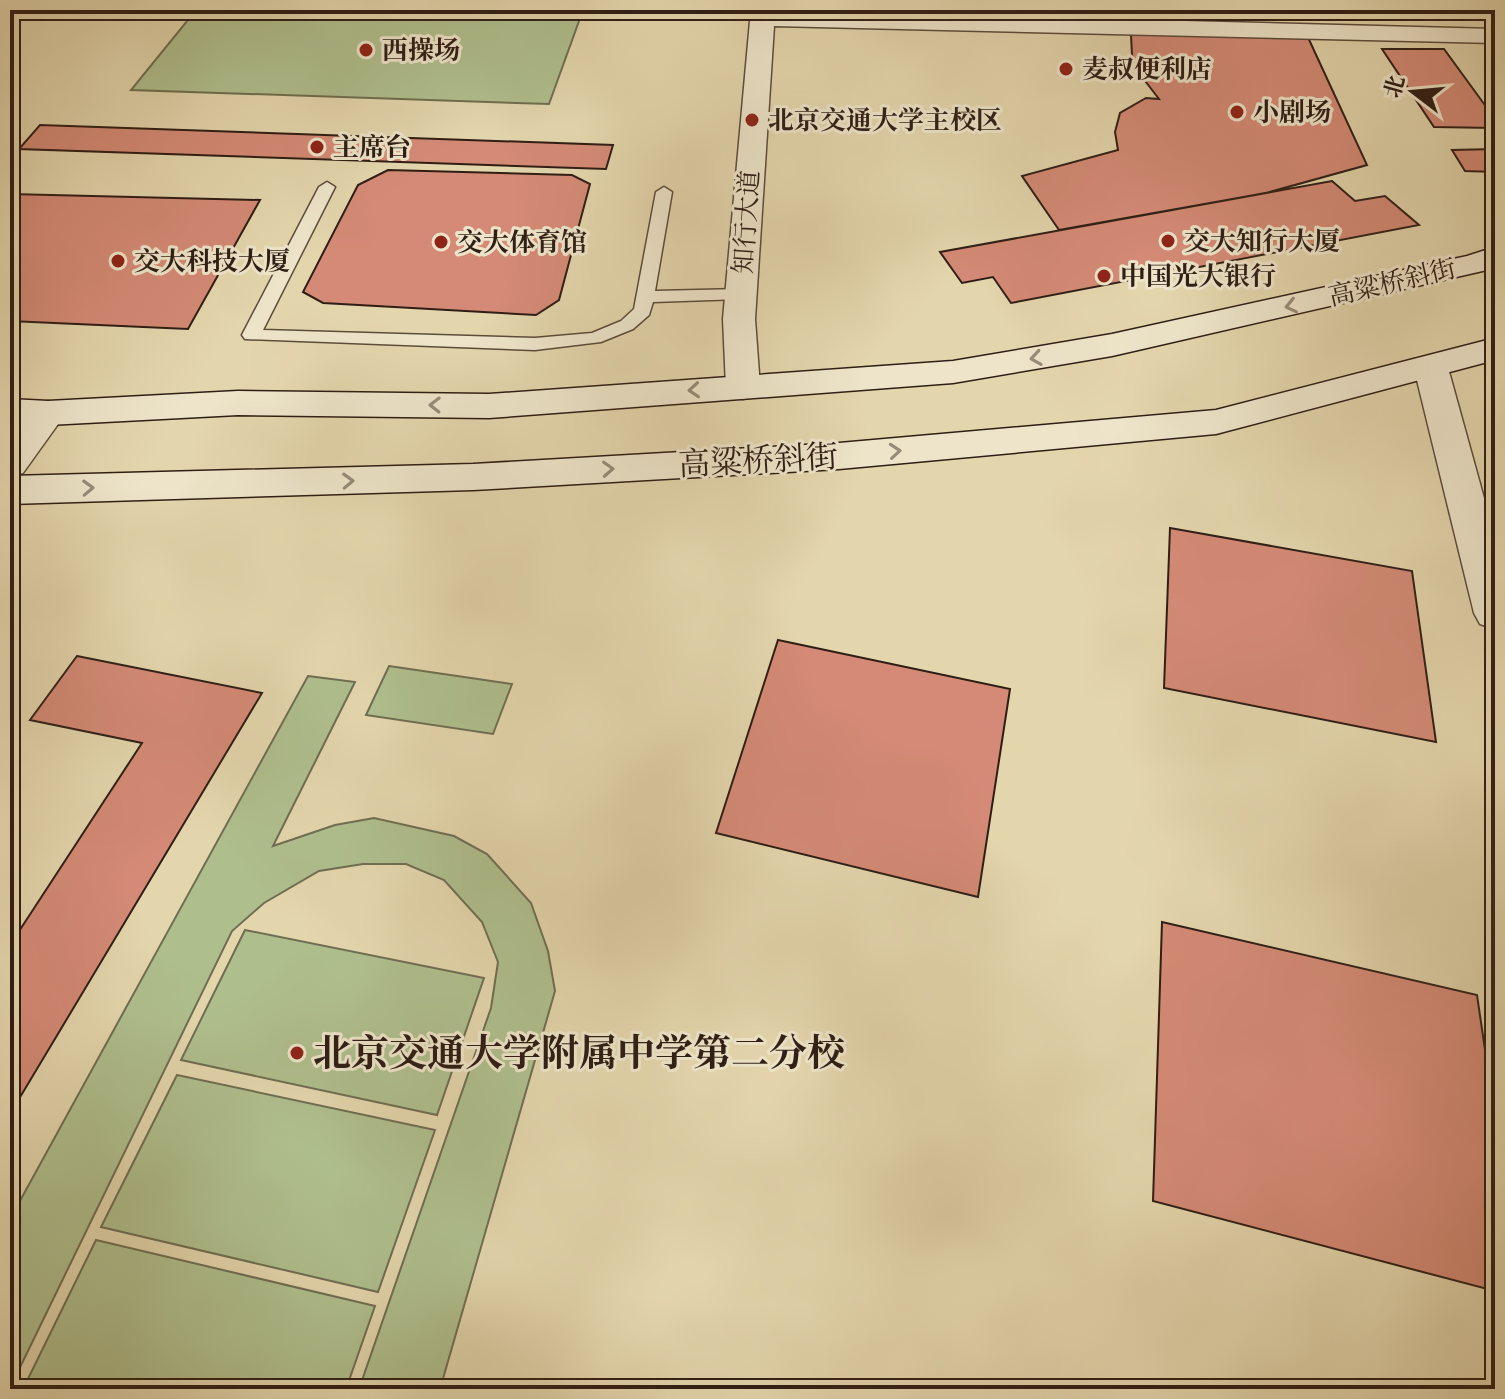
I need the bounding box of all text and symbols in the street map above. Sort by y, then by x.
place label: 西操场 [382,35,460,67]
marker: 西操场 [357,41,375,59]
north arrow [1373,52,1453,132]
place label: 麦叔便利店 [1082,54,1212,86]
marker: 麦叔便利店 [1057,60,1075,78]
text: 北 [1379,73,1411,101]
place label: 小剧场 [1253,97,1331,129]
marker: 小剧场 [1228,103,1246,121]
place label: 北京交通大学主校区 [768,105,1002,137]
marker: 北京交通大学主校区 [743,111,761,129]
place label: 主席台 [333,132,411,164]
marker: 主席台 [308,138,326,156]
street label: 知行大道 [727,169,767,275]
place label: 交大知行大厦 [1184,226,1340,258]
place label: 交大体育馆 [457,227,587,259]
marker: 交大知行大厦 [1159,232,1177,250]
marker: 交大体育馆 [432,233,450,251]
place label: 交大科技大厦 [134,246,290,278]
marker: 交大科技大厦 [109,252,127,270]
street label: 高粱桥斜街 [1325,253,1459,313]
place label: 中国光大银行 [1120,261,1276,293]
marker: 中国光大银行 [1095,267,1113,285]
one-way arrow [1285,297,1298,314]
one-way arrow [1030,349,1043,366]
one-way arrow [687,381,700,398]
one-way arrow [428,396,441,414]
street label: 高粱桥斜街 [677,437,839,485]
one-way arrow [889,442,902,459]
one-way arrow [602,461,615,478]
one-way arrow [342,472,355,489]
one-way arrow [82,479,95,497]
place label: 北京交通大学附属中学第二分校 [313,1031,845,1078]
marker: 北京交通大学附属中学第二分校 [288,1044,306,1062]

